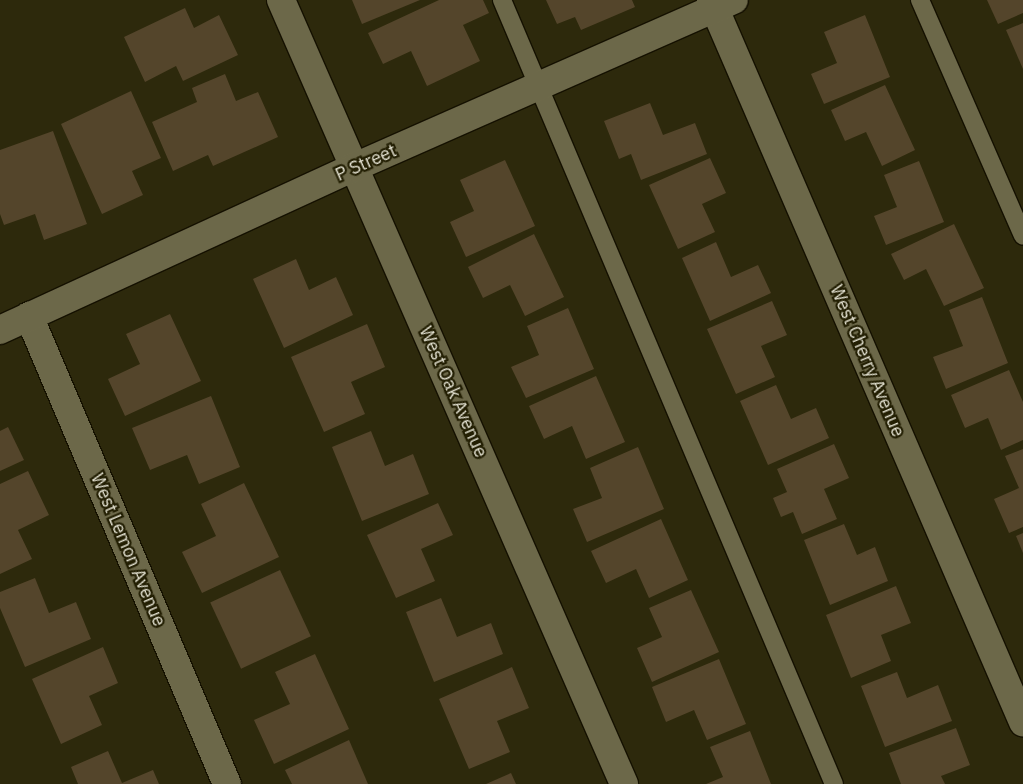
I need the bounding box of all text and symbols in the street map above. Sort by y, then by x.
street label: P Street [332,140,400,186]
street label: West Cherry Avenue [825,282,909,440]
street label: West Oak Avenue [414,323,492,461]
street label: West Lemon Avenue [86,470,170,630]

